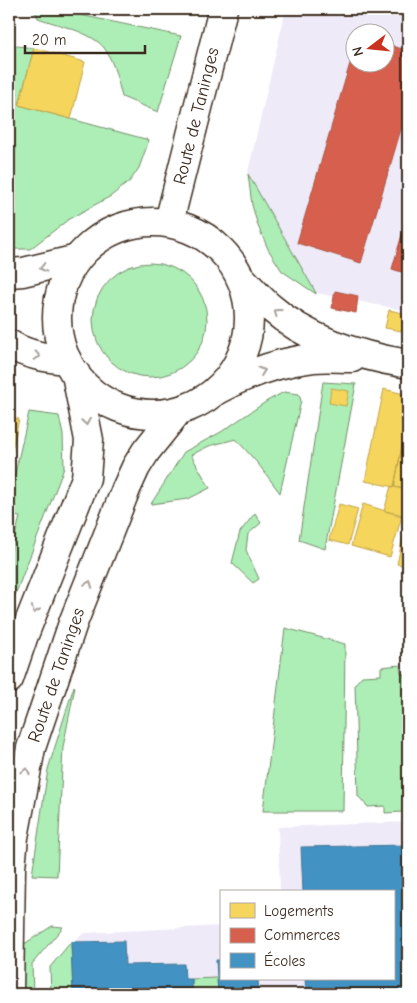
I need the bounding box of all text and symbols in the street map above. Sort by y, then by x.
scale bar [25,22,145,54]
north arrow [344,22,394,72]
text: 20 m [32,31,66,49]
street label: Route de Taninges [169,45,224,187]
text: N [349,45,367,58]
one-way arrow [40,262,48,272]
one-way arrow [273,309,283,318]
one-way arrow [32,350,41,360]
one-way arrow [257,367,265,377]
one-way arrow [80,418,90,426]
one-way arrow [83,580,93,588]
street label: Route de Taninges [24,605,89,745]
one-way arrow [31,605,41,613]
one-way arrow [20,766,31,775]
legend [220,890,394,980]
text: Logements [264,902,333,920]
text: Commerces [264,926,340,944]
text: Écoles [264,951,305,970]

